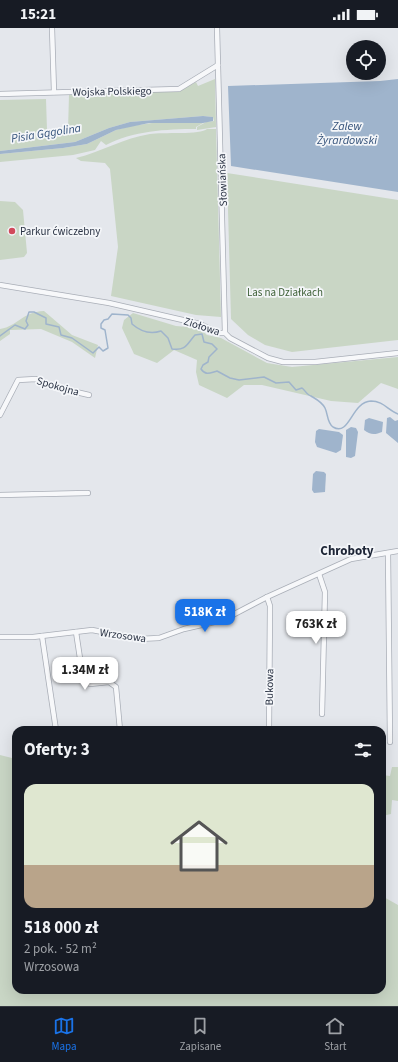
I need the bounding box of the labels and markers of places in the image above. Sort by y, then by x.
place label: Parkur ćwiczebny [20,224,100,239]
marker: Parkur ćwiczebny [7,226,17,236]
pin: 518K zł [168,599,242,633]
pin: 763K zł [279,611,353,645]
pin: 1.34M zł [44,657,126,691]

